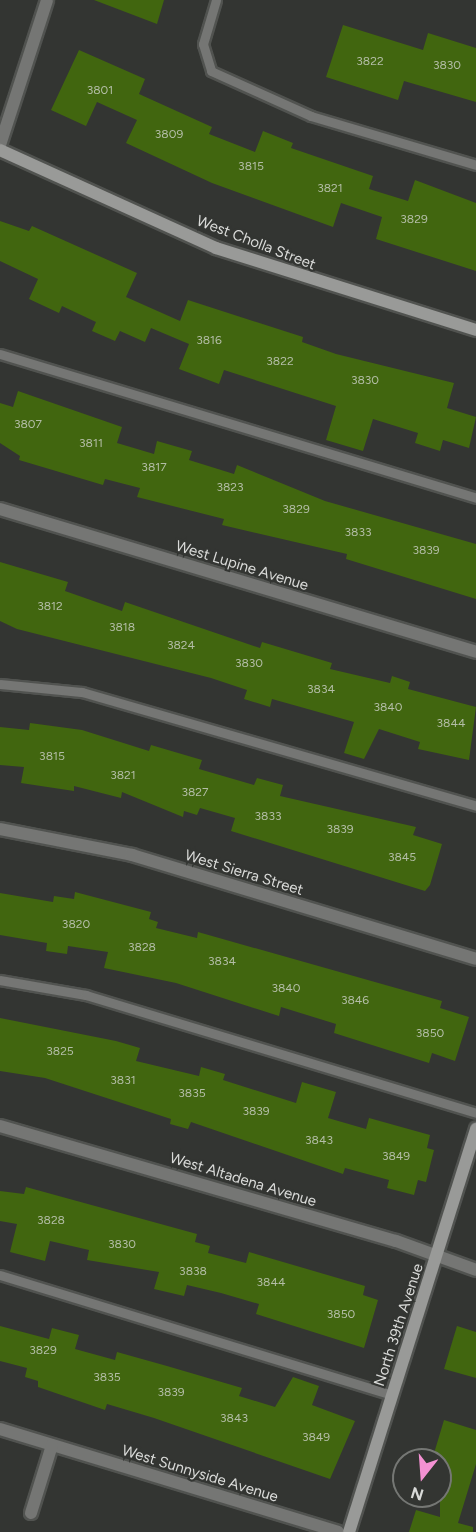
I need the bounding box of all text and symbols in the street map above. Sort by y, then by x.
house number: 3822 [356,55,384,69]
house number: 3830 [433,59,461,73]
house number: 3801 [87,84,113,98]
house number: 3809 [155,128,183,142]
house number: 3815 [238,160,264,174]
house number: 3821 [317,182,343,196]
street label: West Cholla Street [194,212,318,274]
house number: 3829 [400,213,428,227]
house number: 3816 [196,334,222,348]
house number: 3822 [266,355,294,369]
house number: 3830 [351,374,379,388]
house number: 3807 [14,418,42,432]
house number: 3811 [79,437,103,451]
house number: 3817 [141,461,167,475]
house number: 3823 [216,481,244,495]
house number: 3829 [282,503,310,517]
house number: 3833 [345,526,371,540]
street label: West Lupine Avenue [173,537,311,595]
house number: 3839 [412,544,440,558]
house number: 3812 [37,600,63,614]
house number: 3818 [109,621,135,635]
house number: 3824 [167,639,195,653]
house number: 3830 [235,657,263,671]
house number: 3834 [307,683,335,697]
house number: 3840 [373,701,403,715]
house number: 3844 [437,717,465,731]
house number: 3815 [39,750,65,764]
house number: 3821 [110,769,136,783]
house number: 3827 [181,786,209,800]
house number: 3833 [255,810,281,824]
house number: 3839 [326,823,354,837]
street label: West Sierra Street [183,846,305,900]
house number: 3845 [388,851,416,865]
house number: 3820 [62,918,90,932]
house number: 3828 [128,941,156,955]
house number: 3834 [208,955,236,969]
house number: 3840 [271,982,301,996]
house number: 3846 [341,994,369,1008]
house number: 3850 [416,1027,444,1041]
house number: 3825 [46,1045,74,1059]
house number: 3831 [110,1074,136,1088]
house number: 3835 [178,1087,206,1101]
house number: 3839 [242,1105,270,1119]
house number: 3843 [305,1134,333,1148]
street label: West Altadena Avenue [167,1149,319,1211]
house number: 3849 [382,1150,410,1164]
house number: 3828 [37,1214,65,1228]
house number: 3830 [108,1238,136,1252]
street label: North 39th Avenue [371,1261,427,1389]
house number: 3838 [179,1265,207,1279]
house number: 3844 [257,1276,285,1290]
house number: 3850 [327,1308,355,1322]
house number: 3829 [29,1344,57,1358]
house number: 3835 [93,1371,121,1385]
house number: 3839 [157,1386,185,1400]
house number: 3843 [220,1412,248,1426]
house number: 3849 [302,1431,330,1445]
street label: West Sunnyside Avenue [120,1442,280,1506]
north arrow [392,1448,452,1508]
text: N [408,1483,426,1505]

